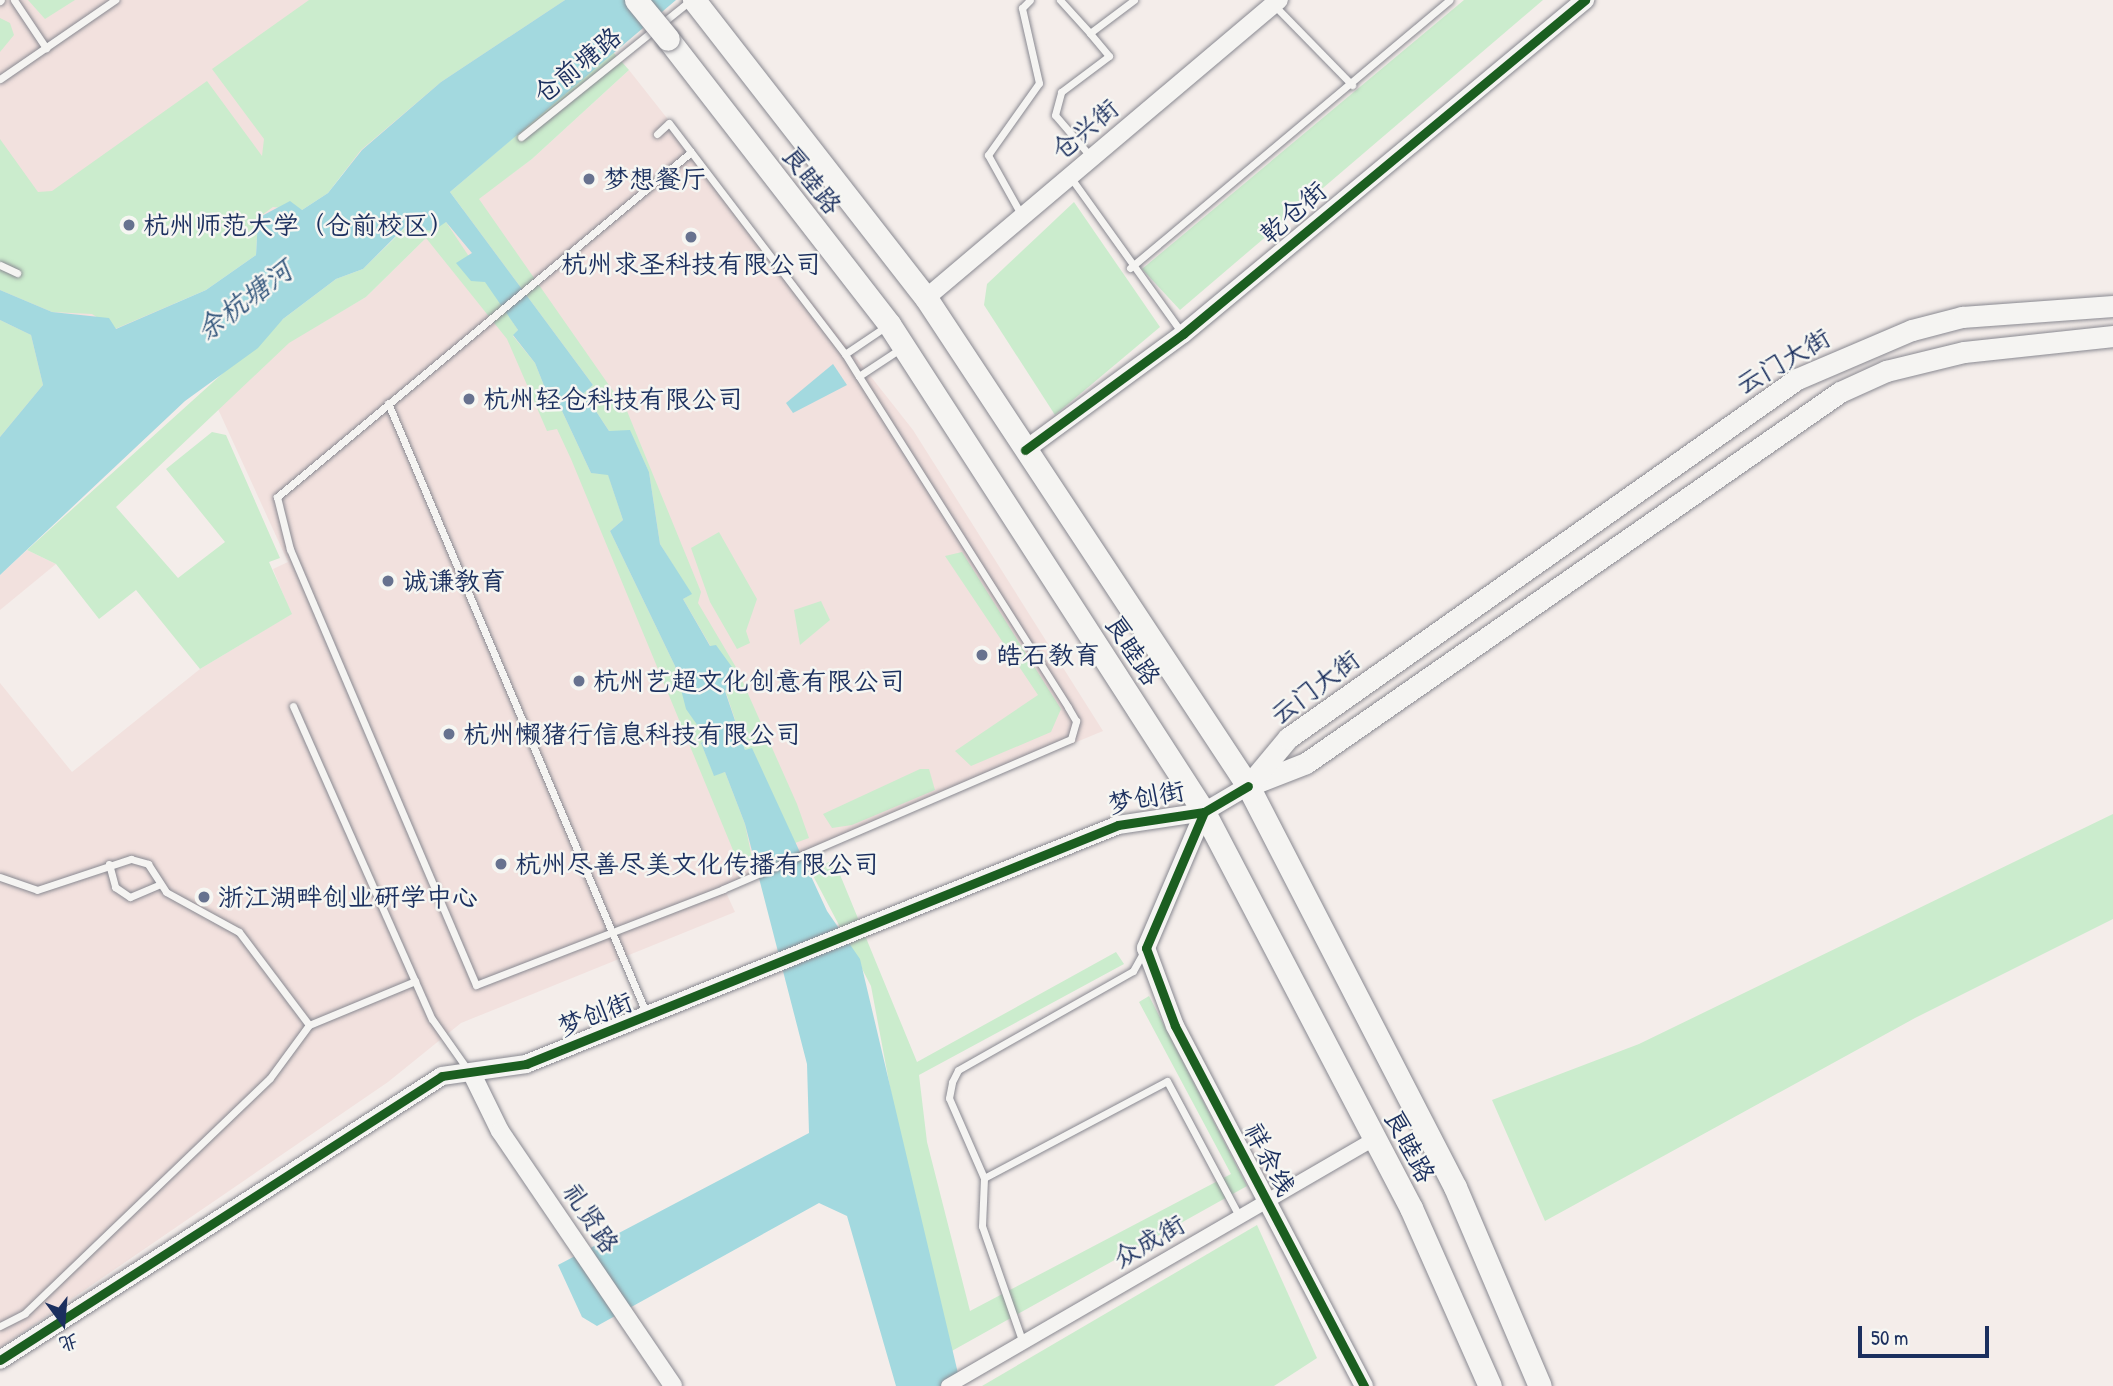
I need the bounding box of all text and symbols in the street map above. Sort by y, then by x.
street label: 仓前塘路 [527,20,627,110]
street label: 仓兴街 [1045,92,1125,166]
street label: 良睦路 [776,140,848,220]
place label: 梦想餐厅 [603,163,707,195]
marker: 梦想餐厅 [581,171,597,187]
street label: 乾仓街 [1253,175,1333,249]
place label: 杭州师范大学（仓前校区） [143,209,455,241]
marker: 杭州师范大学（仓前校区） [121,217,137,233]
marker: 杭州求圣科技有限公司 [683,229,699,245]
place label: 杭州求圣科技有限公司 [561,248,821,280]
water label: 余杭塘河 [189,253,299,347]
street label: 云门大街 [1730,321,1836,401]
place label: 杭州轻仓科技有限公司 [483,383,743,415]
marker: 杭州轻仓科技有限公司 [461,391,477,407]
place label: 诚谦教育 [402,565,506,597]
marker: 诚谦教育 [380,573,396,589]
street label: 良睦路 [1099,609,1167,691]
place label: 皓石教育 [996,639,1100,671]
street label: 云门大街 [1264,643,1366,731]
marker: 皓石教育 [974,647,990,663]
place label: 杭州艺超文化创意有限公司 [593,665,905,697]
marker: 杭州艺超文化创意有限公司 [571,673,587,689]
place label: 杭州懒猪行信息科技有限公司 [463,718,801,750]
marker: 杭州懒猪行信息科技有限公司 [441,726,457,742]
street label: 梦创街 [1105,774,1187,820]
place label: 杭州尽善尽美文化传播有限公司 [515,848,879,880]
marker: 杭州尽善尽美文化传播有限公司 [493,856,509,872]
place label: 浙江湖畔创业研学中心 [218,881,478,913]
marker: 浙江湖畔创业研学中心 [196,889,212,905]
street label: 梦创街 [553,985,637,1043]
street label: 良睦路 [1378,1104,1442,1188]
street label: 祥余线 [1238,1117,1302,1201]
street label: 礼贤路 [556,1177,626,1259]
street label: 众成街 [1107,1208,1191,1274]
north arrow [28,1288,98,1358]
scale bar [1861,1312,1992,1356]
text: 50 m [1871,1323,1908,1352]
text: 北 [56,1328,82,1358]

